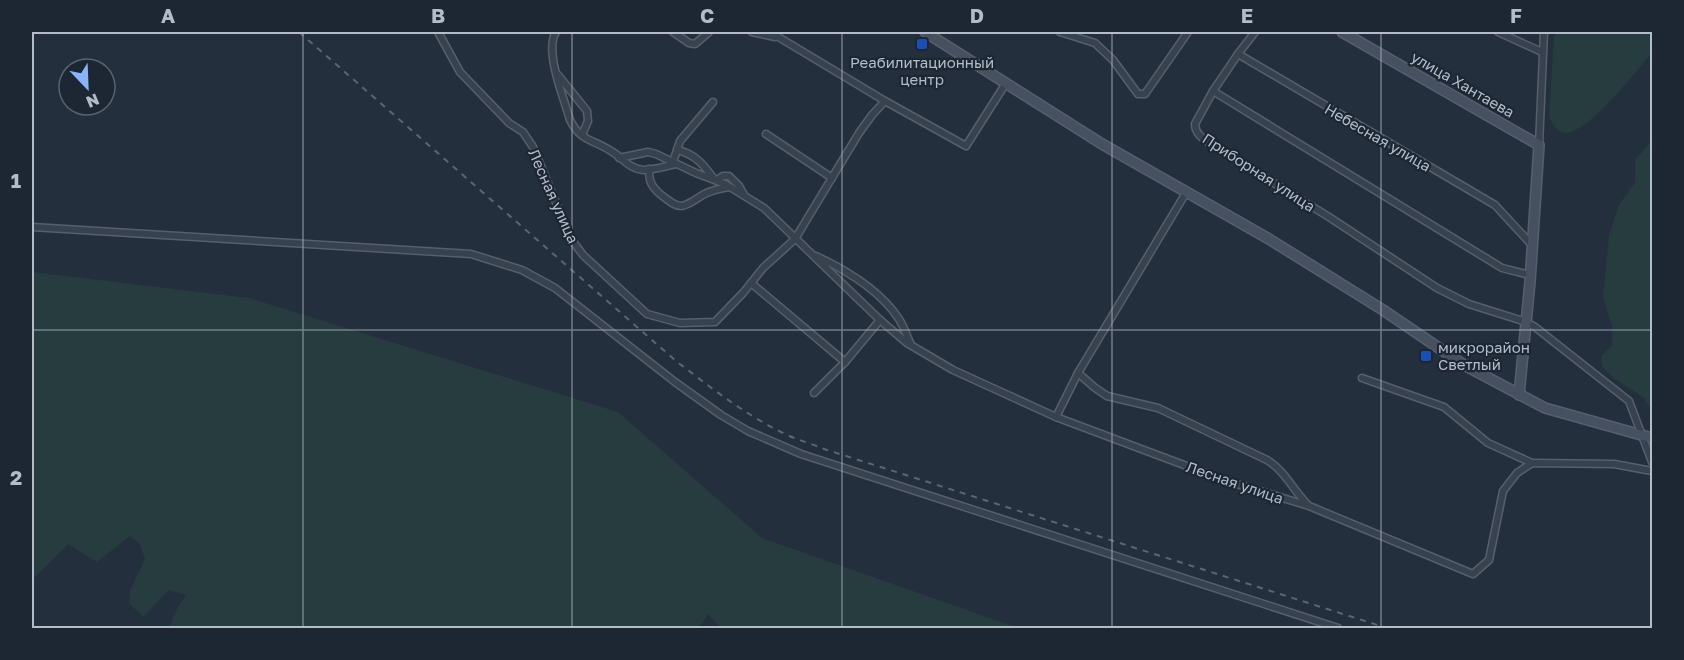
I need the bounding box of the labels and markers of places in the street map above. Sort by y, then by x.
marker: Реабилитационный центр [915,37,929,51]
place label: Реабилитационный центр [850,53,994,88]
place label: микрорайон Светлый [1438,338,1530,373]
marker: микрорайон Светлый [1419,349,1433,363]

